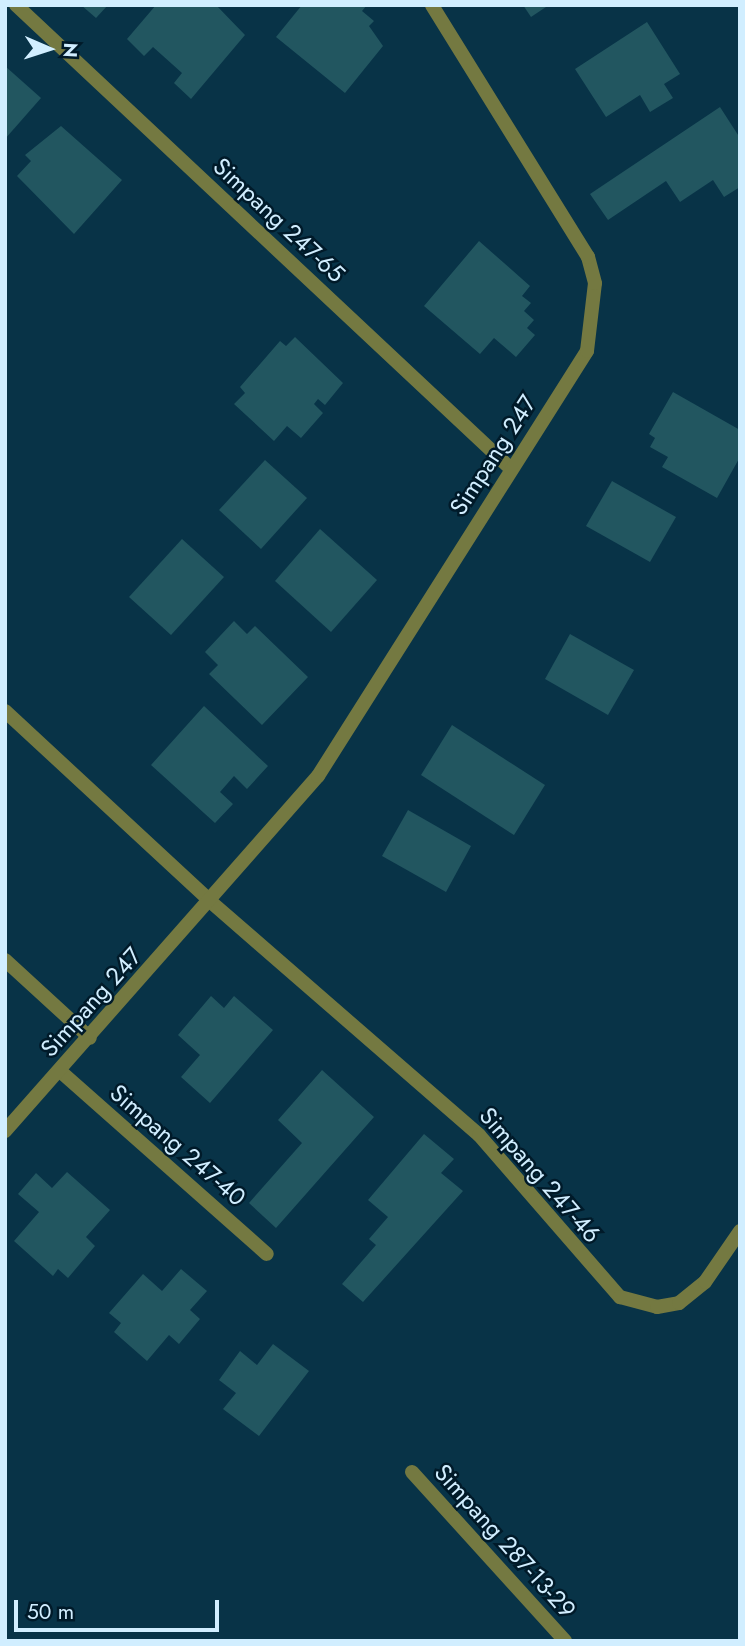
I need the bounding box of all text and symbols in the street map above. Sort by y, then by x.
north arrow [14,14,84,84]
text: N [57,42,84,58]
street label: Simpang 247-65 [207,152,351,288]
street label: Simpang 247 [444,390,542,520]
street label: Simpang 247 [34,941,148,1063]
street label: Simpang 247-40 [104,1078,252,1212]
street label: Simpang 247-46 [473,1101,607,1249]
street label: Simpang 287-13-29 [428,1458,582,1624]
scale bar [18,1586,222,1630]
text: 50 m [27,1597,74,1627]

